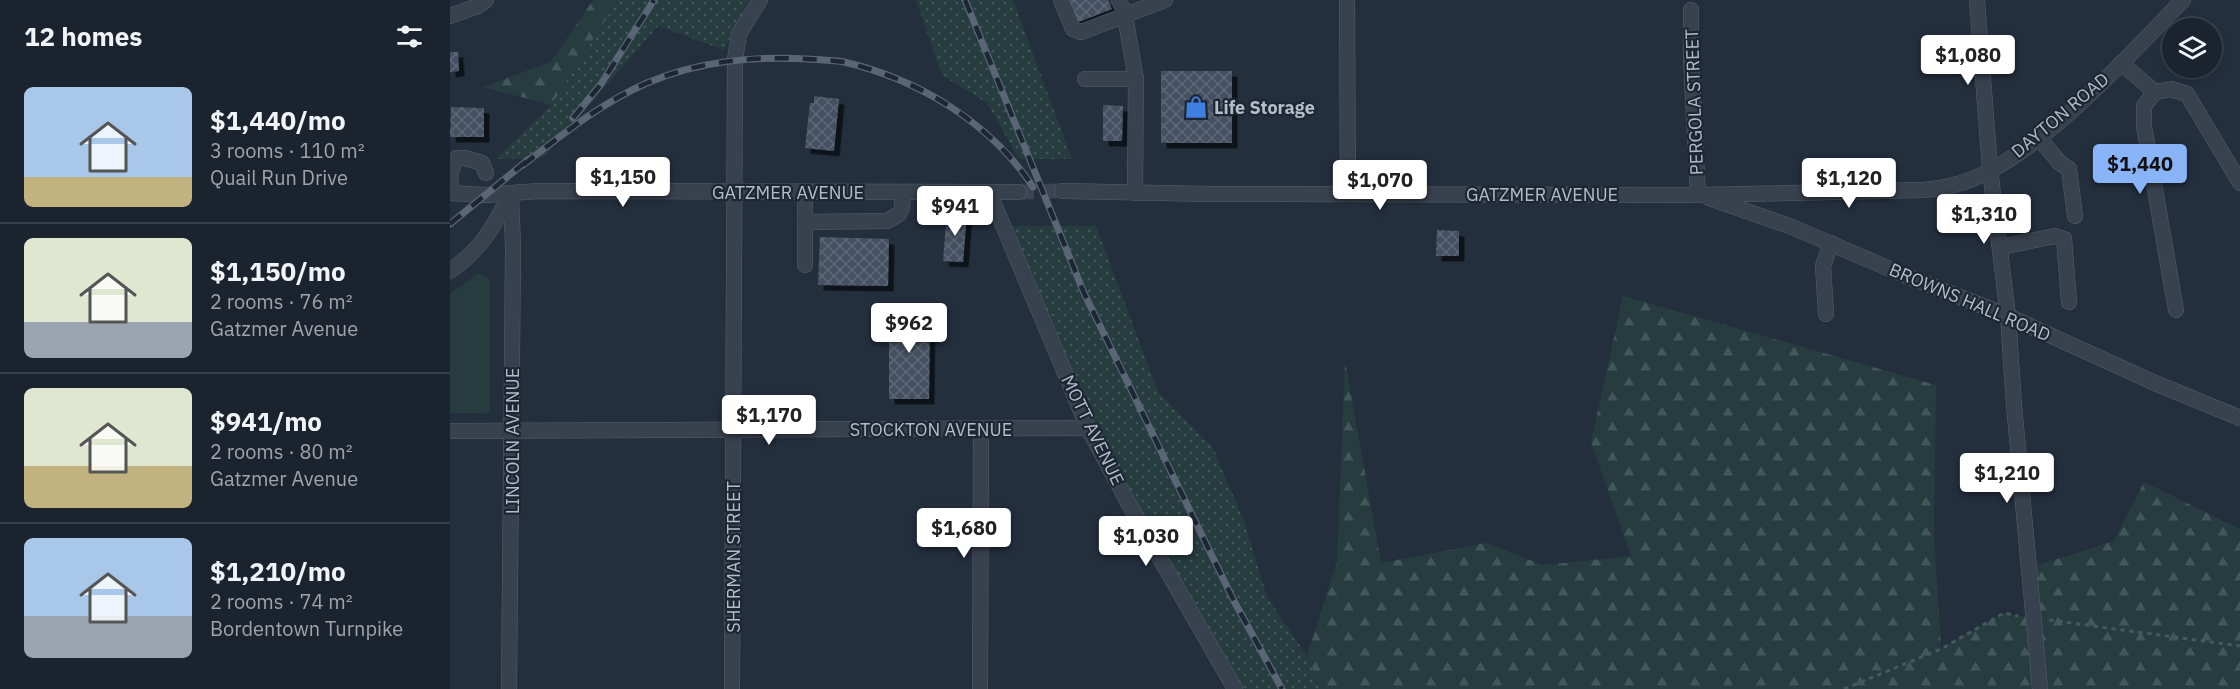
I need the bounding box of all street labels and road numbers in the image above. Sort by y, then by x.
street label: PERGOLA STREET [1680,28,1708,176]
street label: DAYTON ROAD [2007,68,2113,162]
street label: GATZMER AVENUE [712,181,864,204]
street label: GATZMER AVENUE [1466,183,1618,206]
street label: BROWNS HALL ROAD [1886,258,2054,346]
street label: LINCOLN AVENUE [501,368,524,514]
street label: MOTT AVENUE [1056,371,1130,489]
street label: STOCKTON AVENUE [850,418,1012,441]
street label: SHERMAN STREET [722,481,745,633]

